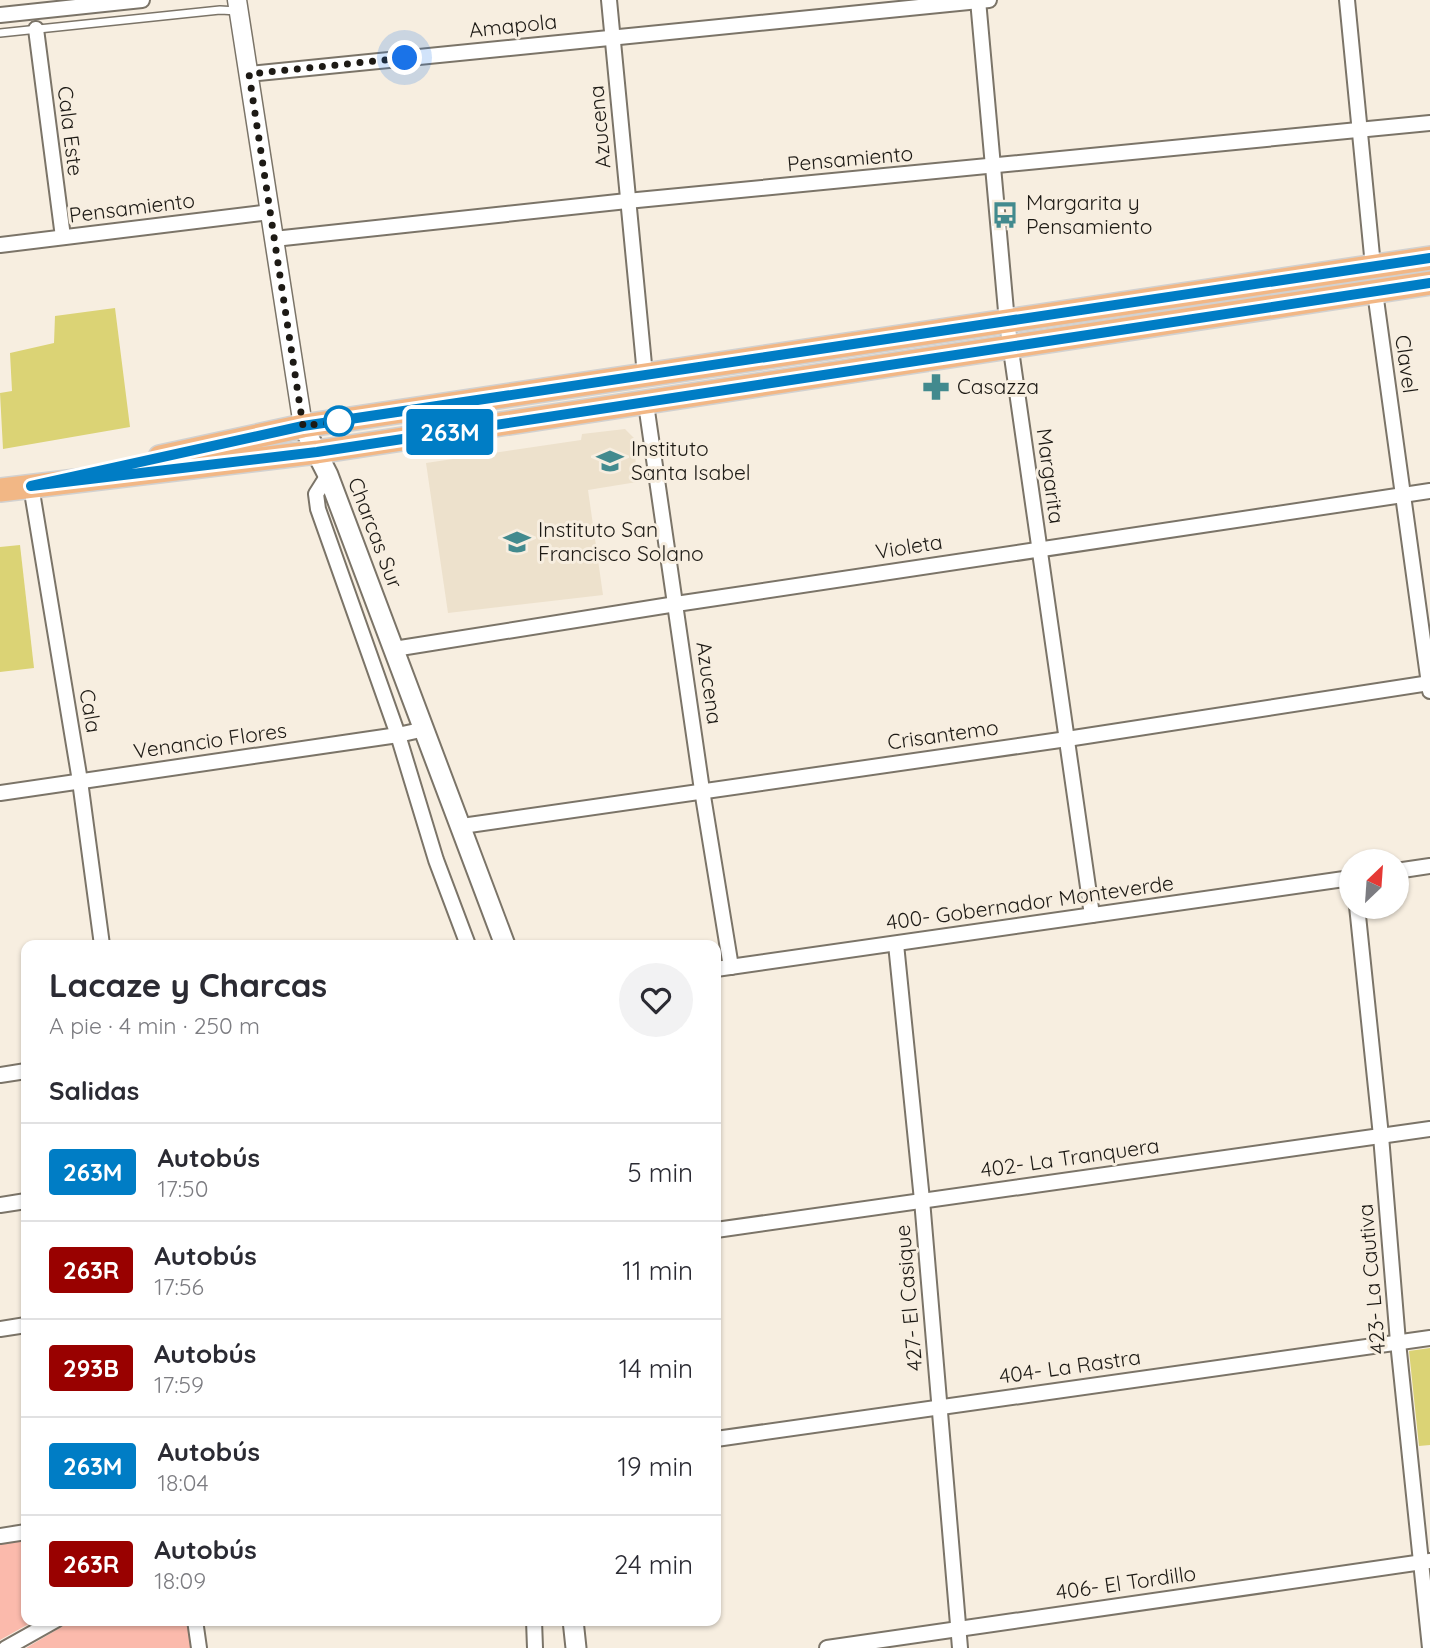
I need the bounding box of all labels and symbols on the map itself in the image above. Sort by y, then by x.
street label: Amapola [468,7,558,43]
your location [387,40,422,75]
street label: Cala Este [53,84,89,177]
street label: Azucena [582,85,616,170]
street label: Pensamiento [786,140,914,176]
street label: Pensamiento [68,186,196,228]
place label: Margarita y Pensamiento [1026,189,1152,239]
bus stop icon: Margarita y Pensamiento [990,200,1020,230]
street label: Clavel [1390,333,1424,395]
pharmacy icon: Casazza [921,372,951,402]
place label: Casazza [957,373,1039,399]
unlabelled marker [324,406,354,436]
line badge: 263M [401,409,499,455]
street label: Margarita [1031,427,1071,525]
place label: Instituto Santa Isabel [631,435,751,485]
school or university icon: Instituto Santa Isabel [595,446,625,476]
street label: Charcas Sur [343,473,409,592]
place label: Instituto San Francisco Solano [538,516,704,566]
school or university icon: Instituto San Francisco Solano [502,527,532,557]
street label: Violeta [873,528,944,564]
street label: Azucena [691,640,729,726]
street label: Cala [74,687,108,735]
street label: Crisantemo [886,713,1000,755]
street label: Venancio Flores [131,716,288,764]
north arrow [1339,849,1409,919]
street label: 400- Gobernador Monteverde [884,869,1175,935]
street label: 402- La Tranquera [979,1132,1161,1182]
street label: 423- La Cautiva [1351,1203,1391,1355]
street label: 427- El Casique [889,1224,927,1372]
street label: 404- La Rastra [997,1343,1142,1389]
street label: 406- El Tordillo [1054,1559,1198,1605]

